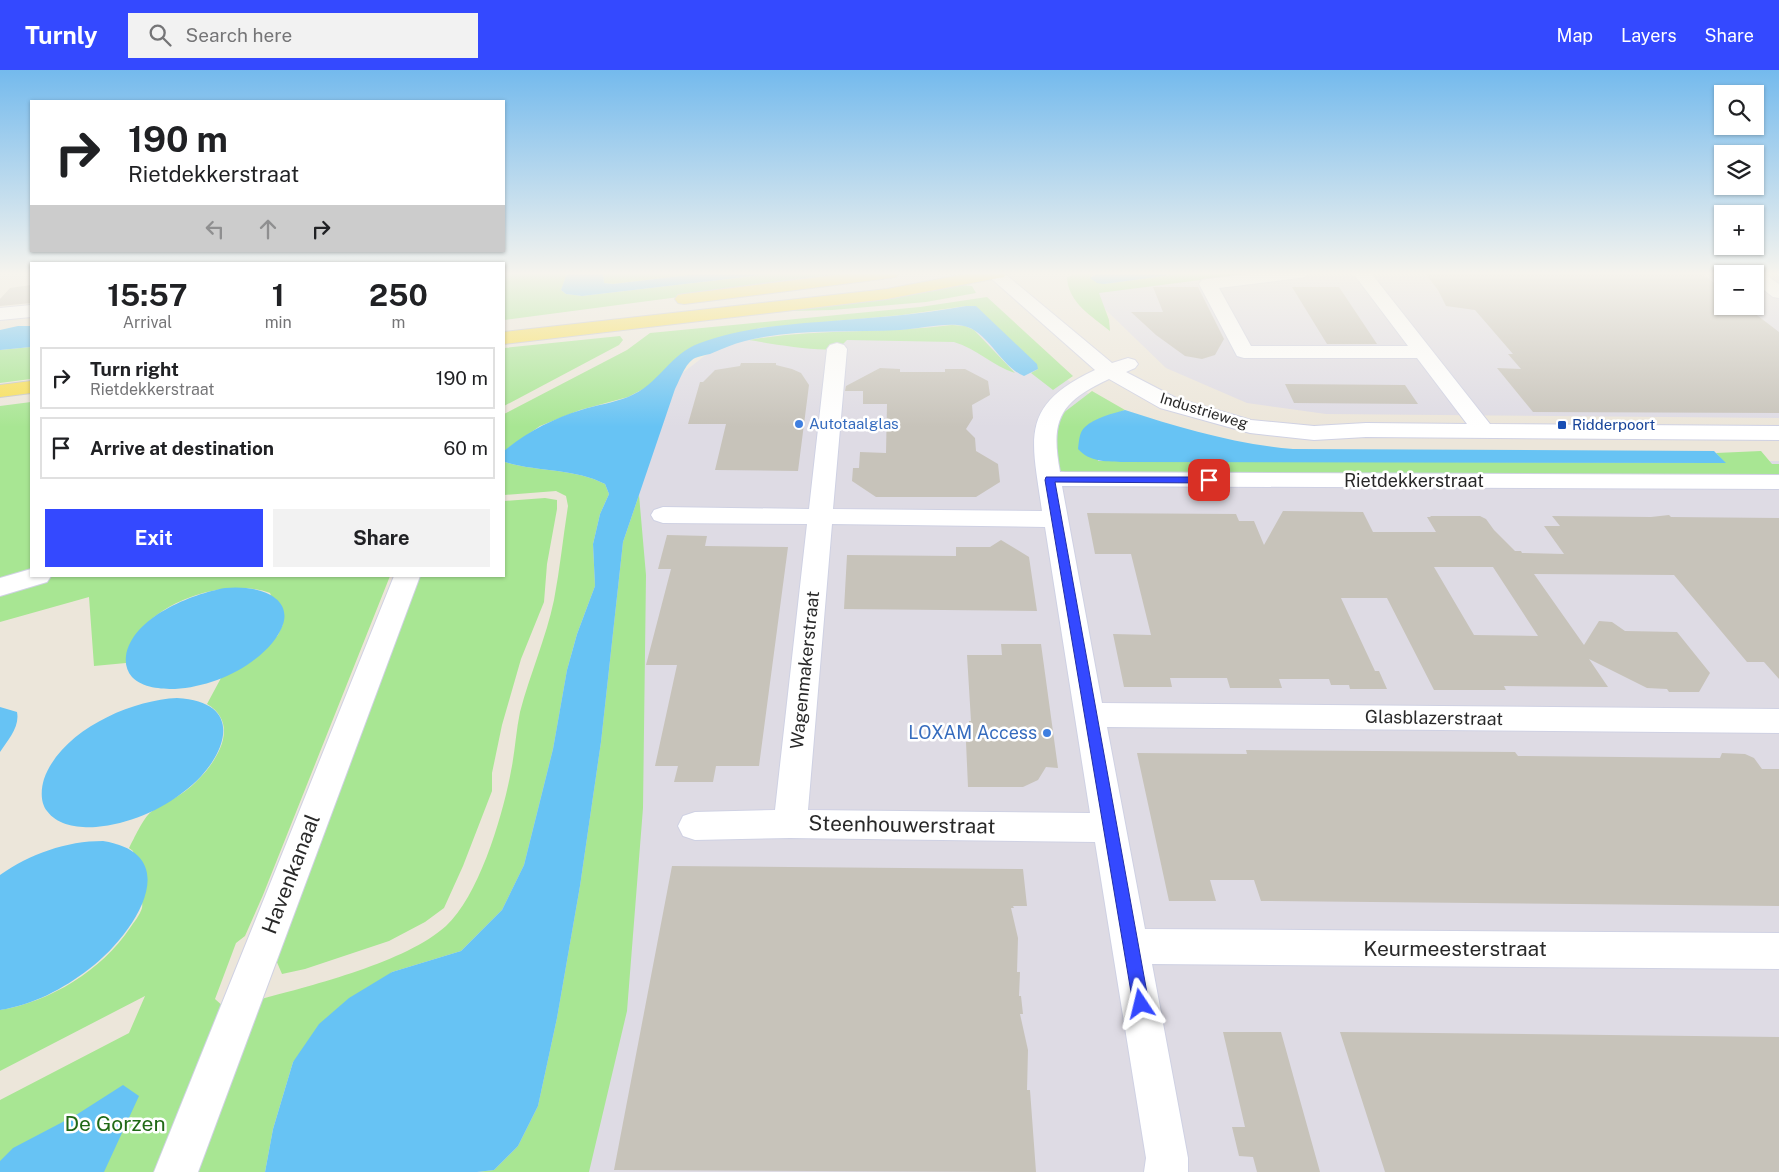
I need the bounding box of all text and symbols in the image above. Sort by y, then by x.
search box [128,13,478,58]
text: Turnly [25,21,98,49]
icon: search [146,21,174,49]
text: Search here [186,24,292,46]
text: Map [1557,25,1593,46]
text: Layers [1621,25,1677,46]
text: Share [1705,25,1754,46]
map controls [1714,85,1764,315]
button: search [1714,85,1764,135]
text: 190 m [128,119,228,160]
icon: right [45,120,110,185]
button: layers [1714,145,1764,195]
text: Rietdekkerstraat [128,161,299,187]
button: + [1714,205,1764,255]
icon: left [201,215,229,243]
icon: ahead [254,215,282,243]
icon: right [307,215,335,243]
button: − [1714,265,1764,315]
text: 15:57 [107,277,187,313]
text: 1 [272,277,285,313]
text: 250 [369,277,428,313]
text: Arrival [123,313,172,332]
text: min [265,313,292,332]
text: m [392,313,405,332]
text: Turn right [90,358,179,380]
icon: right [47,364,75,392]
text: 190 m [436,367,488,389]
text: Rietdekkerstraat [90,380,215,399]
street label: Industrieweg [1158,389,1250,432]
place label: Autotaalglas [809,415,899,432]
place label: Ridderpoort [1572,416,1656,433]
marker: Autotaalglas [793,418,805,430]
marker: Ridderpoort [1556,419,1568,431]
icon: arrive [47,434,75,462]
text: Arrive at destination [90,437,274,459]
text: 60 m [444,437,488,459]
pin [1188,459,1230,501]
icon: arrive [1195,466,1223,494]
street label: Rietdekkerstraat [1344,470,1484,491]
button: Exit [45,509,263,567]
button: Share [273,509,490,567]
street label: Wagenmakerstraat [786,590,823,750]
street label: Glasblazerstraat [1365,706,1503,729]
place label: LOXAM Access [908,722,1037,743]
marker: LOXAM Access [1041,727,1053,739]
street label: Havenkanaal [256,810,325,937]
street label: Steenhouwerstraat [808,810,996,839]
street label: Keurmeesterstraat [1363,936,1547,961]
position arrow [1114,977,1166,1029]
park label: De Gorzen [64,1111,166,1136]

